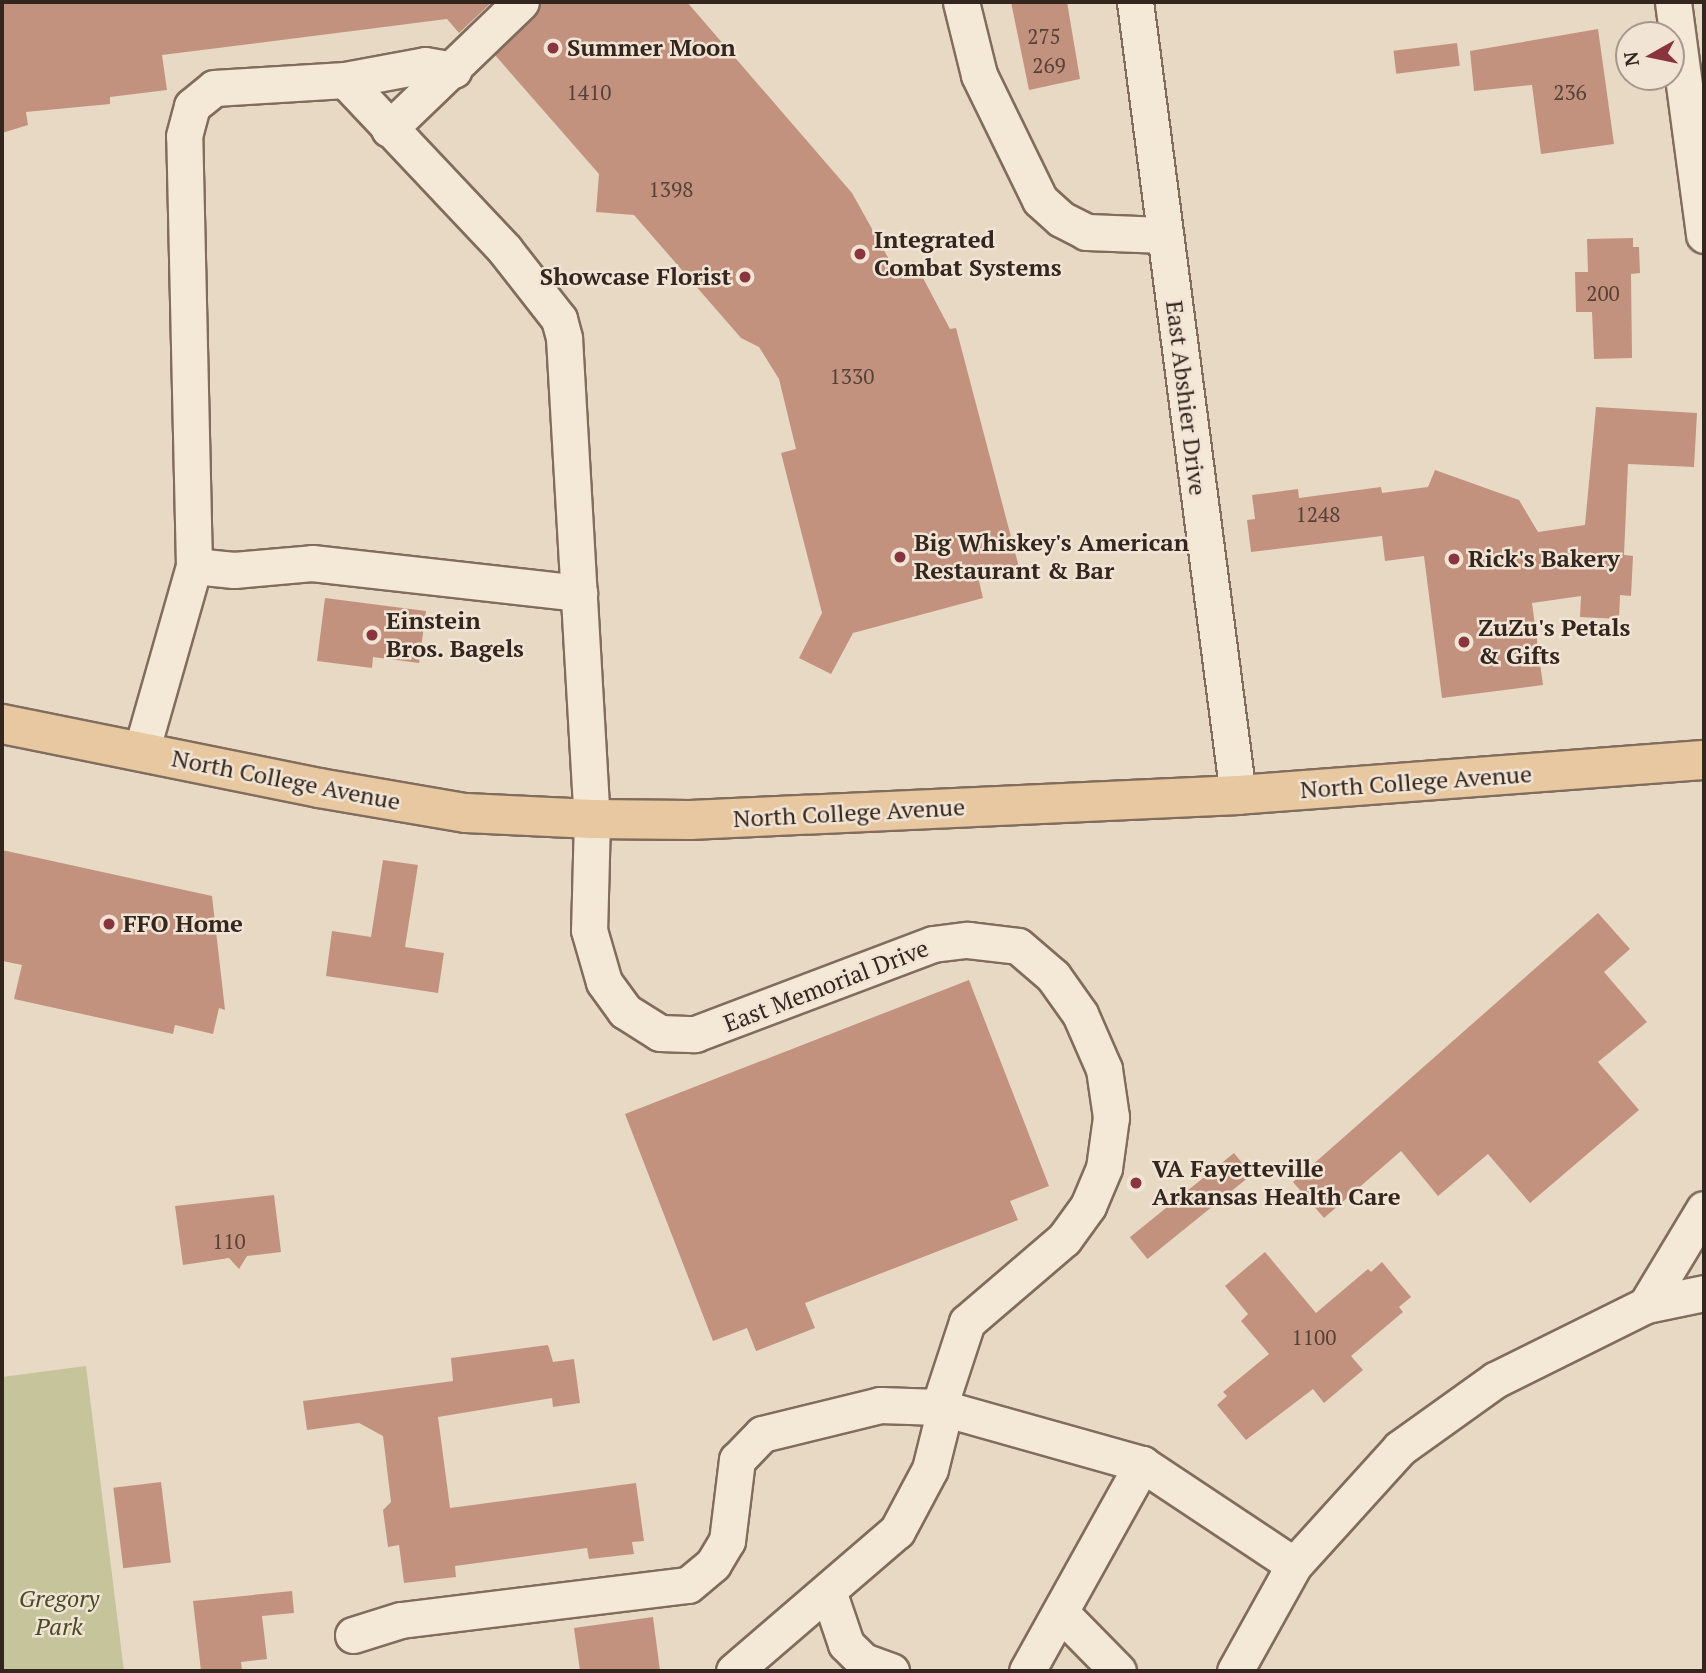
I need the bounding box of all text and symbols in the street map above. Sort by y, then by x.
north arrow [1615,21,1685,91]
house number: 275 [1027,23,1061,49]
place label: Summer Moon [567,34,736,62]
marker: Summer Moon [545,40,561,56]
text: N [1617,50,1644,68]
house number: 269 [1032,52,1066,78]
house number: 1410 [567,79,611,105]
house number: 236 [1553,79,1587,105]
house number: 1398 [649,176,693,202]
place label: Integrated Combat Systems [874,226,1062,282]
marker: Integrated Combat Systems [852,246,868,262]
place label: Showcase Florist [540,263,731,291]
marker: Showcase Florist [737,269,753,285]
house number: 200 [1586,280,1620,306]
street label: East Abshier Drive [1160,299,1212,497]
house number: 1330 [830,363,874,389]
house number: 1248 [1296,501,1340,527]
place label: Big Whiskey's American Restaurant & Bar [914,529,1189,585]
place label: Rick's Bakery [1468,545,1620,573]
marker: Big Whiskey's American Restaurant & Bar [892,549,908,565]
marker: Rick's Bakery [1446,551,1462,567]
place label: Einstein Bros. Bagels [386,607,525,663]
place label: ZuZu's Petals & Gifts [1478,614,1630,670]
marker: Einstein Bros. Bagels [364,627,380,643]
marker: ZuZu's Petals & Gifts [1456,634,1472,650]
street label: North College Avenue [169,744,403,816]
street label: North College Avenue [1299,760,1533,804]
street label: North College Avenue [732,793,966,833]
place label: FFO Home [123,910,243,938]
marker: FFO Home [101,916,117,932]
street label: East Memorial Drive [720,934,932,1038]
place label: VA Fayetteville Arkansas Health Care [1152,1155,1401,1211]
marker: VA Fayetteville Arkansas Health Care [1126,1173,1146,1193]
house number: 110 [212,1228,246,1254]
house number: 1100 [1292,1324,1336,1350]
park label: Gregory Park [19,1585,99,1641]

